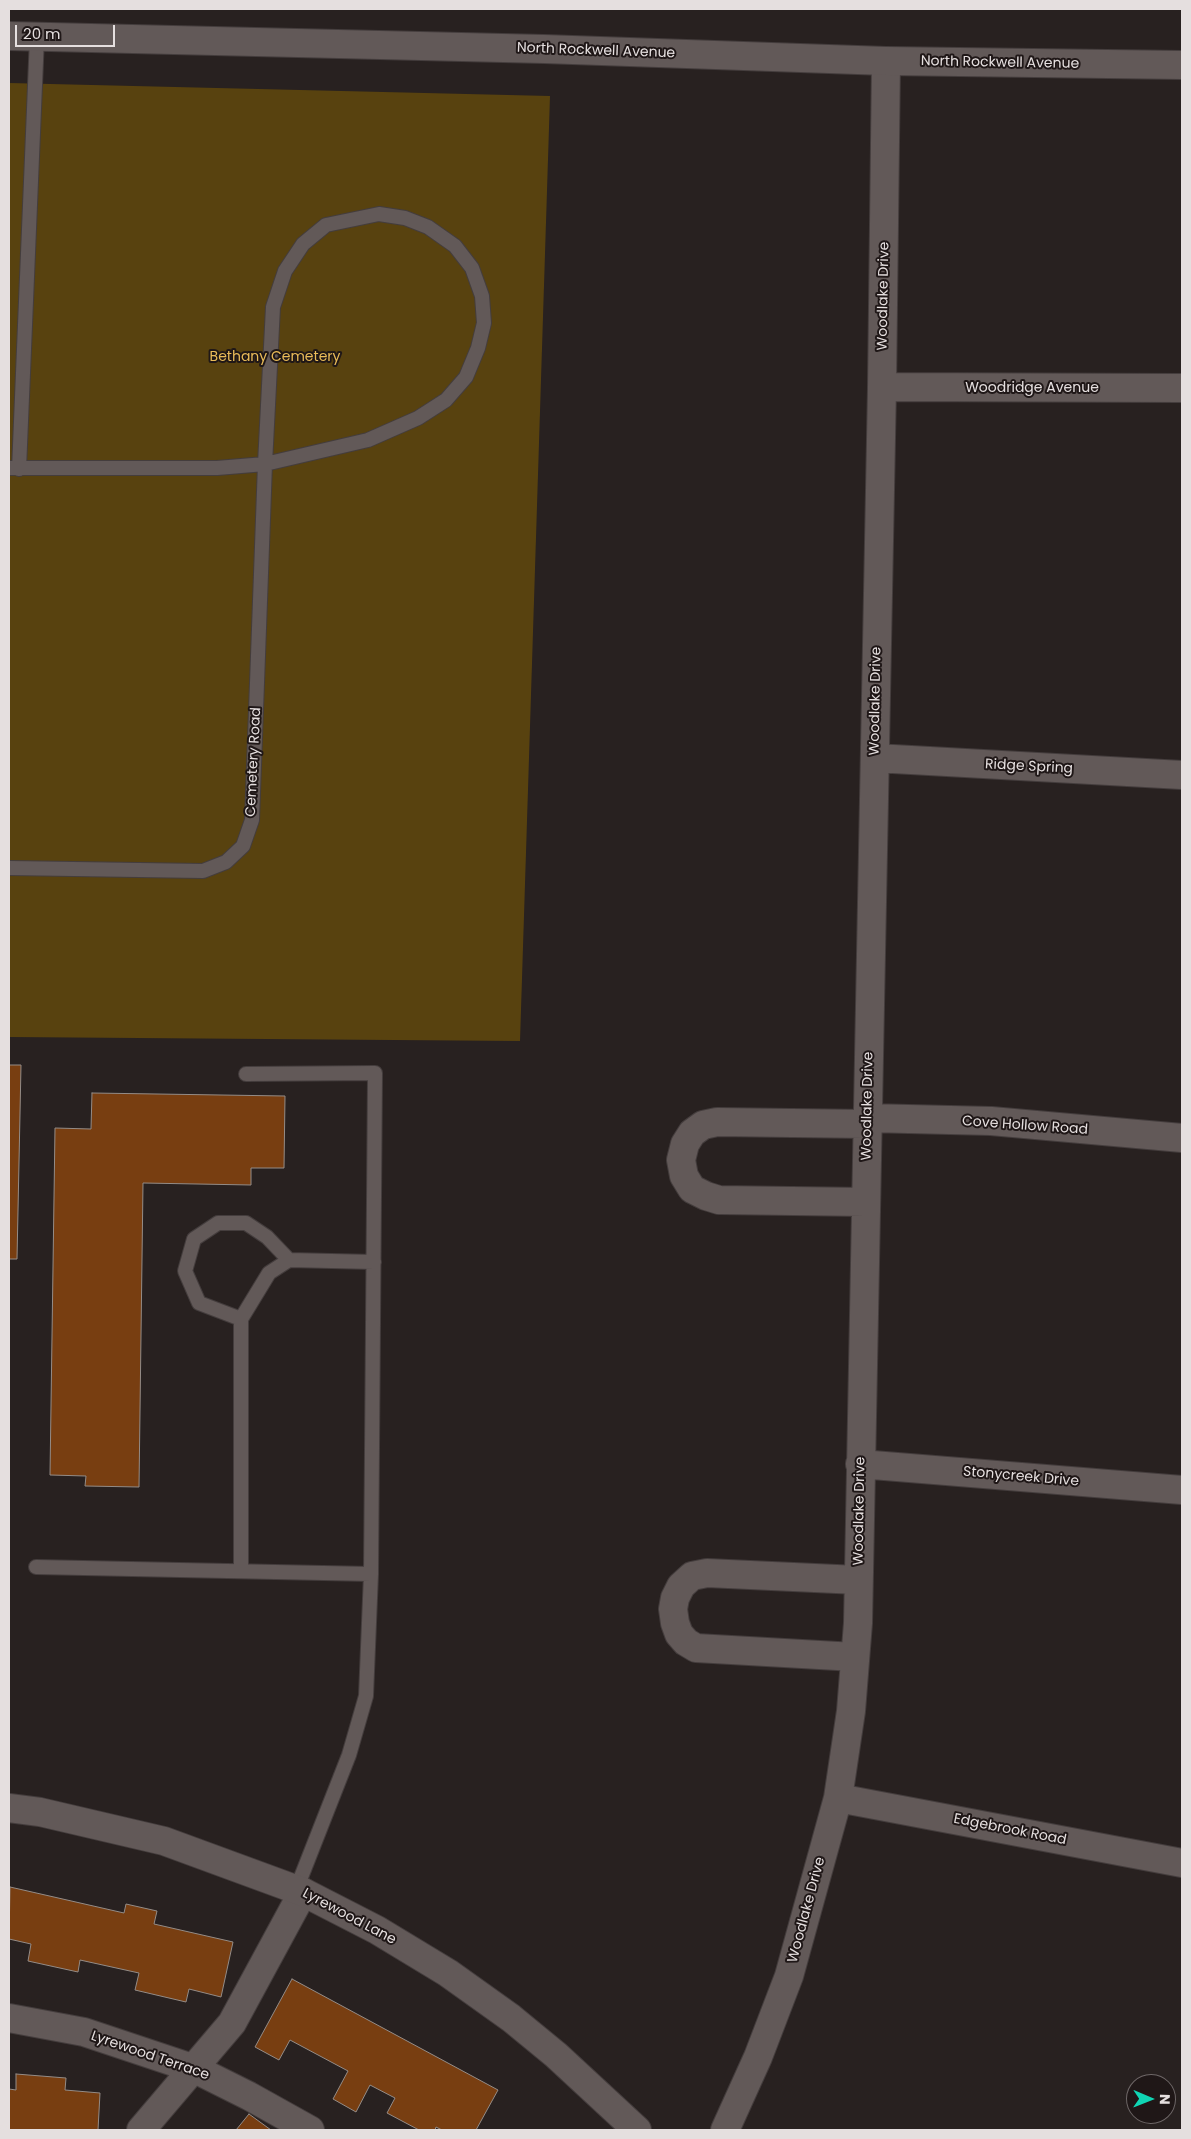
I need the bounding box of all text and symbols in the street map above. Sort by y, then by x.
scale bar [18,15,118,47]
text: 20 m [23,23,61,44]
street label: North Rockwell Avenue [517,40,675,62]
street label: North Rockwell Avenue [921,53,1079,73]
street label: Woodlake Drive [875,242,893,350]
park label: Bethany Cemetery [210,349,340,365]
street label: Woodridge Avenue [965,380,1099,396]
street label: Woodlake Drive [867,647,885,755]
street label: Cemetery Road [243,707,265,817]
street label: Ridge Spring [985,756,1073,778]
street label: Woodlake Drive [859,1052,877,1160]
street label: Cove Hollow Road [961,1113,1089,1139]
street label: Woodlake Drive [851,1457,869,1565]
street label: Stonycreek Drive [962,1464,1080,1490]
street label: Edgebrook Road [952,1811,1068,1849]
street label: Woodlake Drive [785,1855,829,1965]
street label: Lyrewood Lane [299,1885,399,1949]
street label: Lyrewood Terrace [89,2028,211,2084]
north arrow [1126,2074,1176,2124]
text: N [1155,2094,1175,2105]

